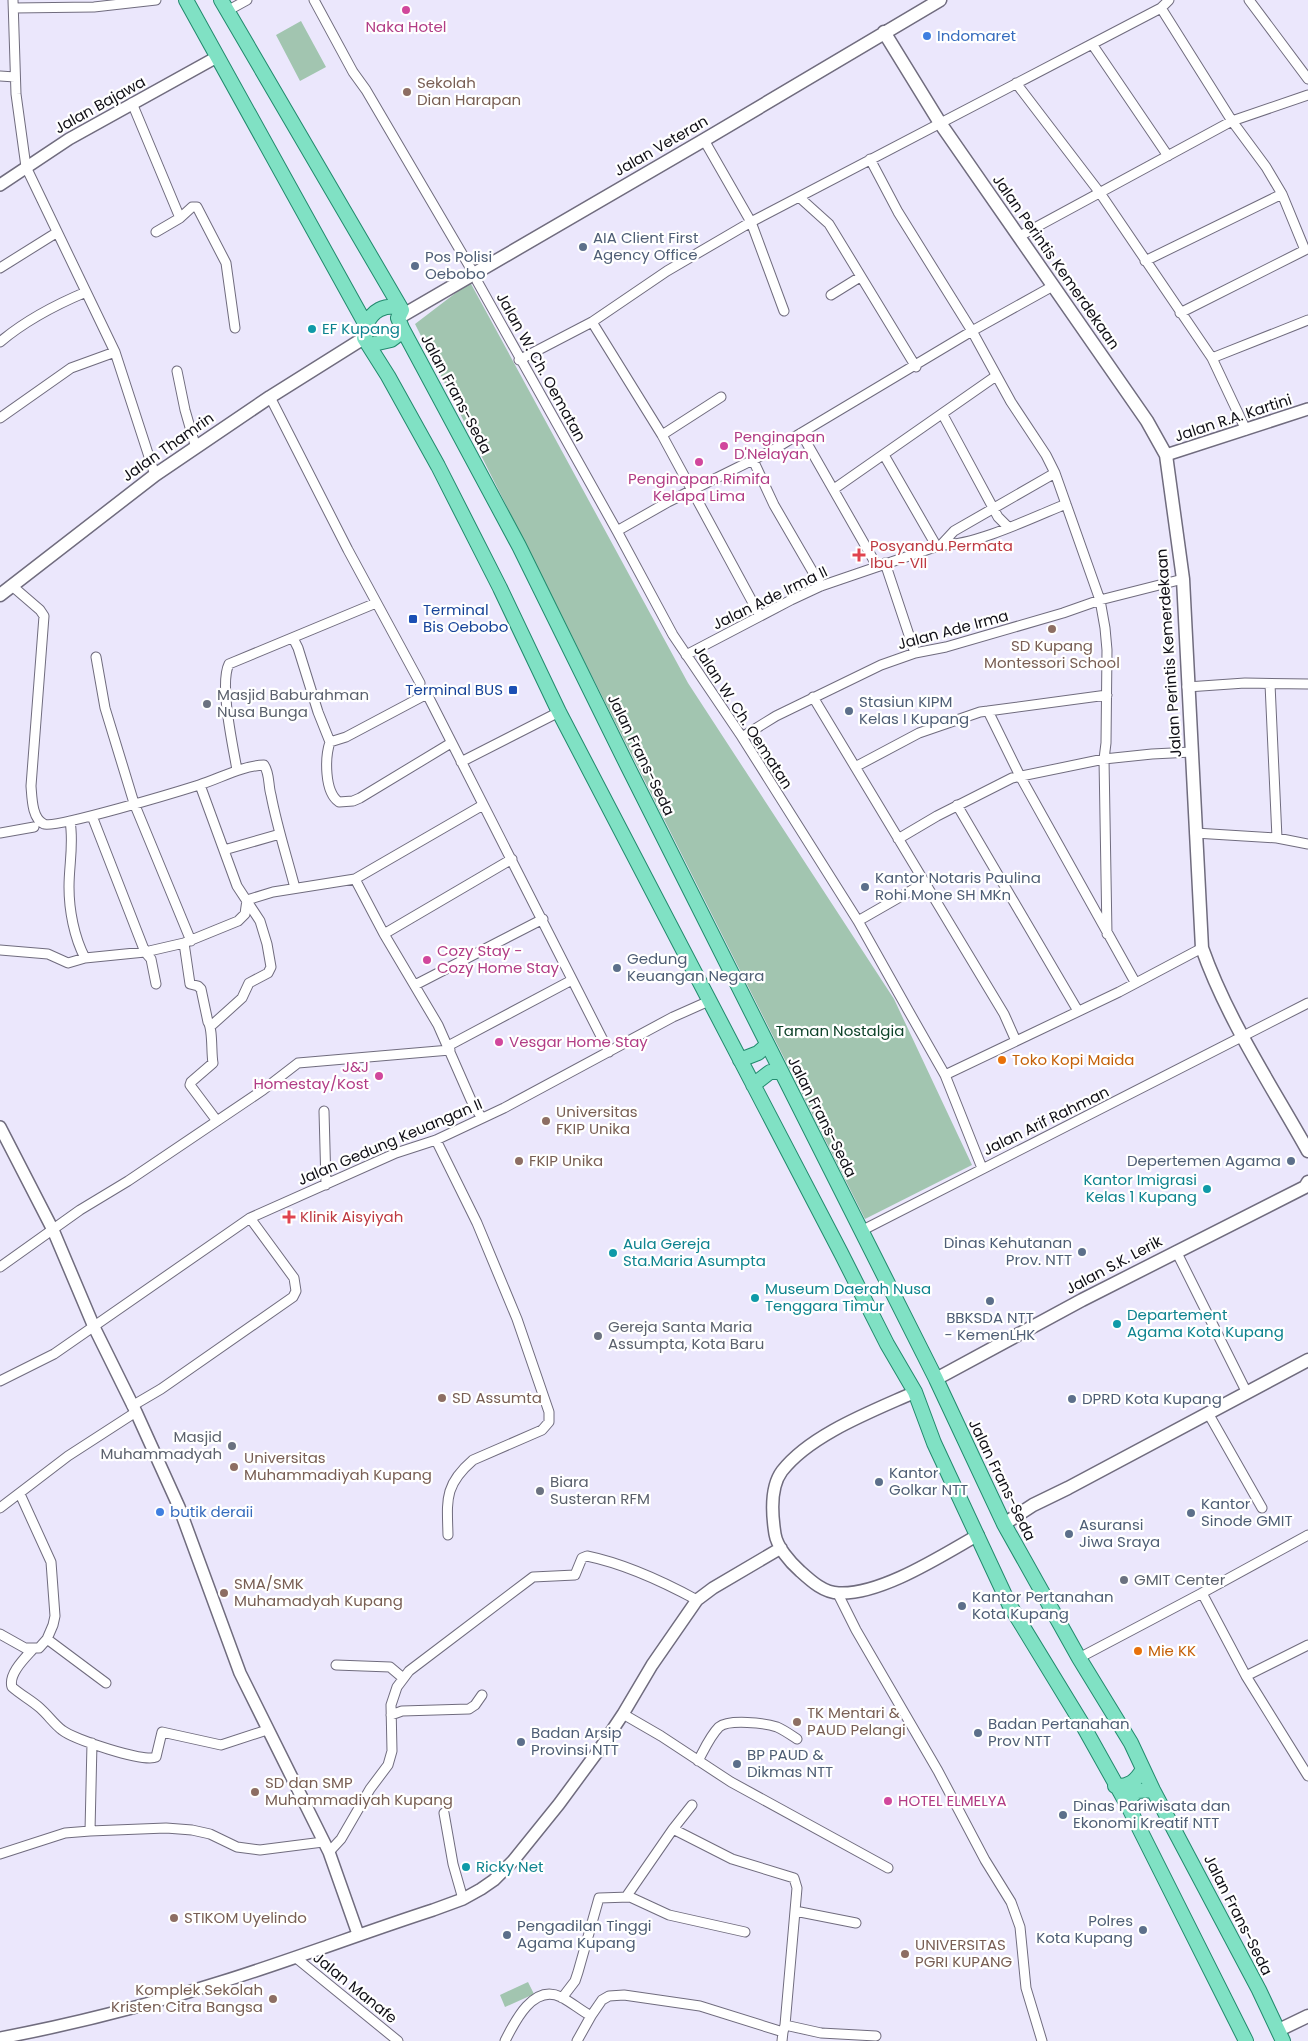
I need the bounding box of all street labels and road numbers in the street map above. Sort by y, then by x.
street label: Jalan Bajawa [50,71,149,138]
street label: Jalan Veteran [610,110,711,181]
street label: Jalan Perintis Kemerdekaan [988,170,1125,353]
street label: Jalan W. Ch. Oematan [492,288,591,445]
street label: Jalan Frans-Seda [416,330,497,457]
street label: Jalan R.A. Kartini [1171,389,1294,446]
street label: Jalan Thamrin [118,407,218,486]
street label: Jalan Perintis Kemerdekaan [1151,548,1186,758]
street label: Jalan Ade Irma II [709,561,831,634]
street label: Jalan Ade Irma [895,605,1011,654]
street label: Jalan W. Ch. Oematan [689,641,798,793]
street label: Jalan Frans-Seda [603,690,680,819]
street label: Jalan Frans-Seda [783,1053,862,1181]
street label: Jalan Arif Rahman [979,1081,1112,1160]
street label: Jalan Gedung Keuangan II [294,1093,485,1190]
street label: Jalan S.K. Lerik [1062,1230,1166,1299]
street label: Jalan Frans-Seda [964,1415,1041,1544]
street label: Jalan Frans-Seda [1199,1851,1278,1979]
street label: Jalan Manafe [309,1947,402,2028]

